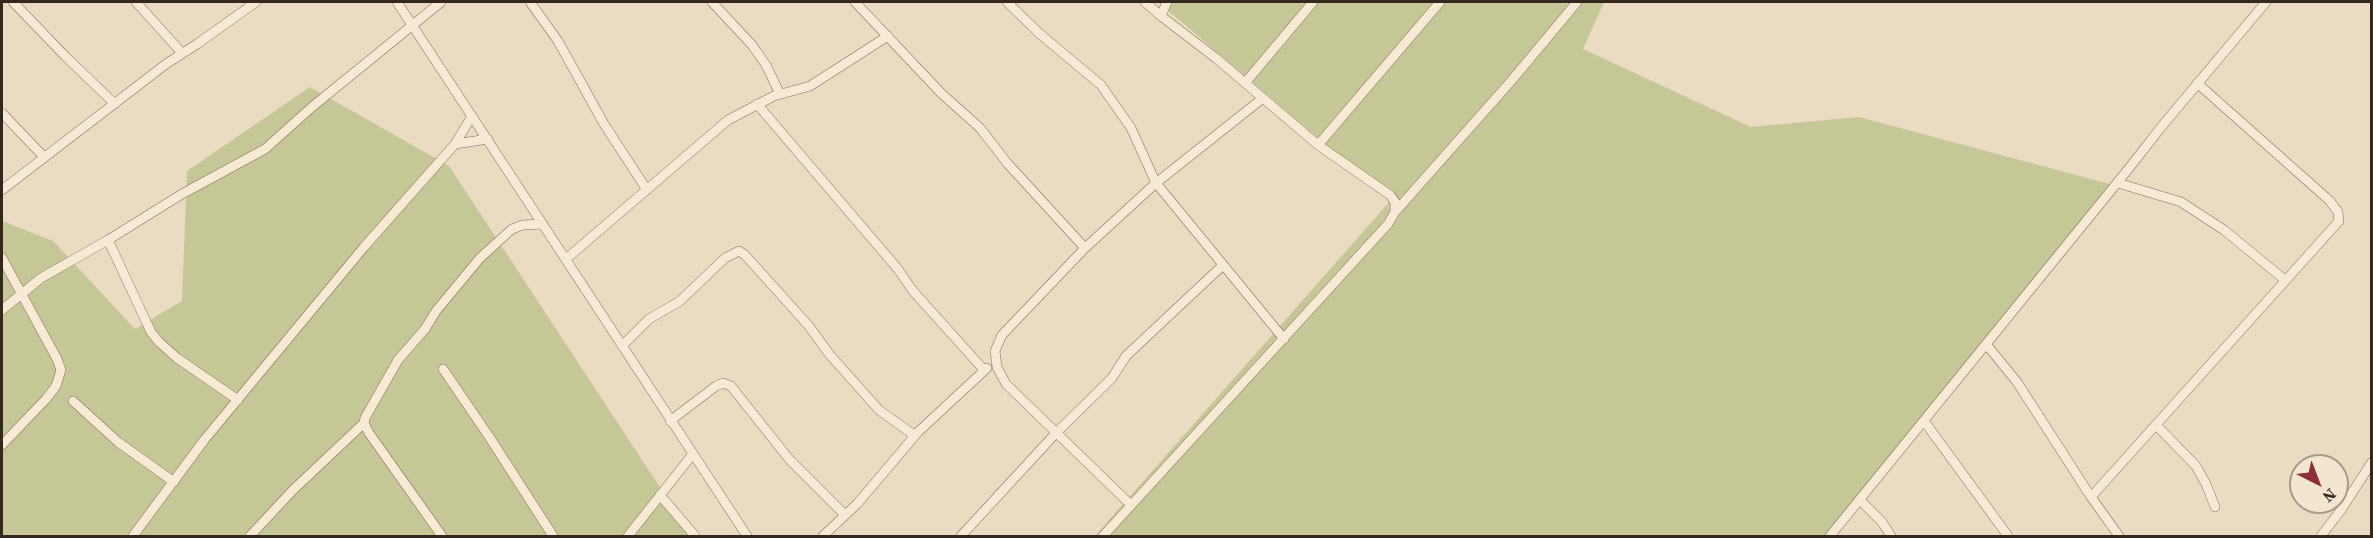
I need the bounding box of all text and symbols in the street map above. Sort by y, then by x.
north arrow [2289,454,2349,514]
text: N [2318,484,2341,508]

